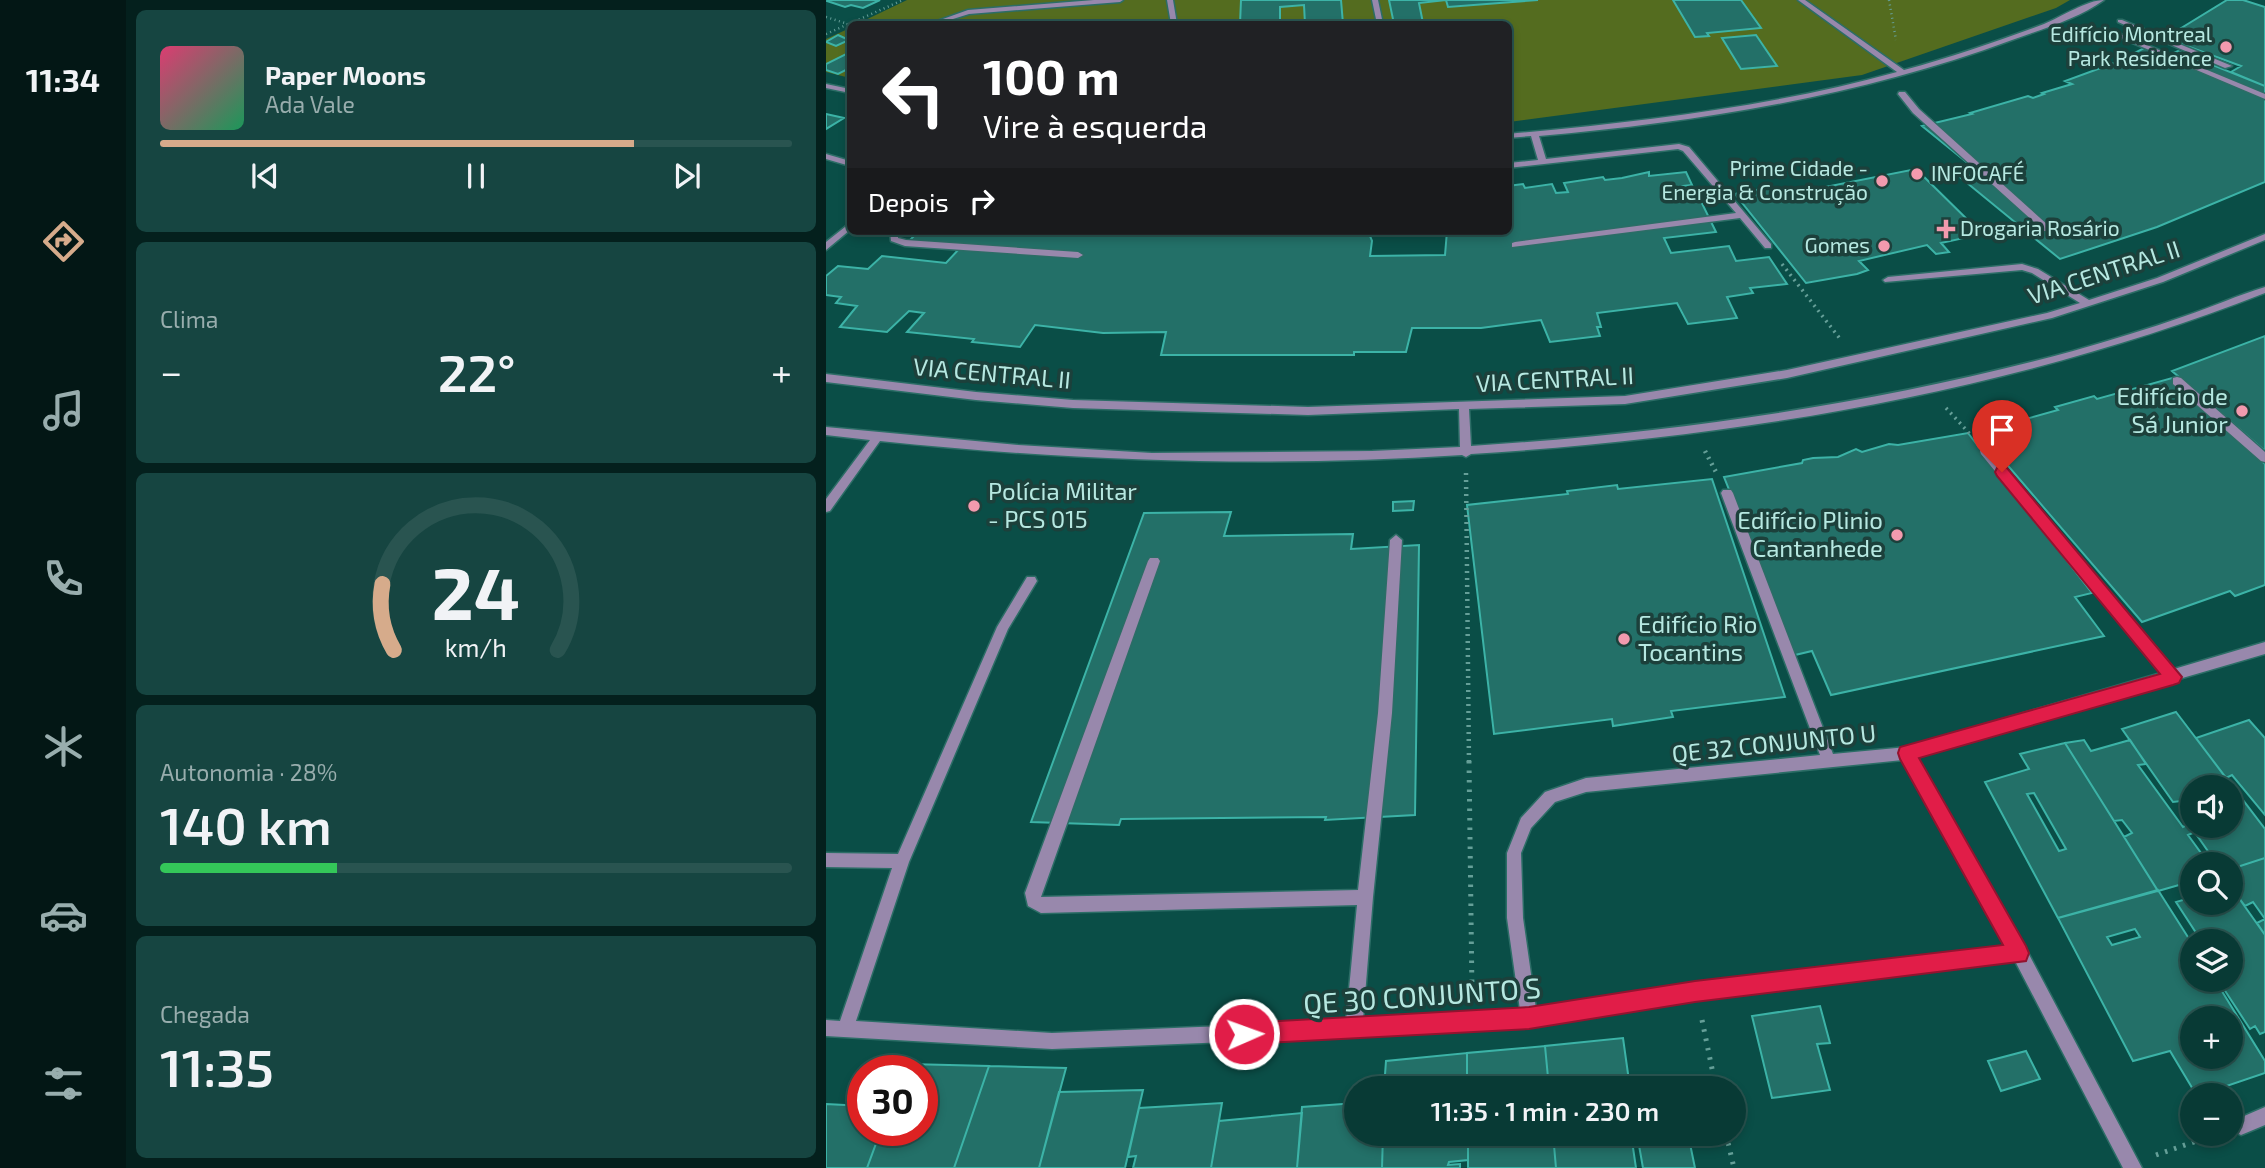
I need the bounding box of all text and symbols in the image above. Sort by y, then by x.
place label: Edifício Montreal Park Residence [2050,21,2213,70]
marker: Edifício Montreal Park Residence [2218,39,2234,55]
text: 100 m [983,46,1120,105]
icon: left [868,49,959,140]
text: Paper Moons [265,59,426,90]
text: 11:34 [26,60,100,98]
text: Ada Vale [265,90,355,118]
text: Vire à esquerda [983,106,1207,144]
place label: Prime Cidade - Energia & Construção [1662,155,1868,206]
icon: previous [246,157,284,195]
icon: pause [457,157,495,195]
icon: next [668,157,706,195]
place label: INFOCAFÉ [1931,160,2025,185]
marker: INFOCAFÉ [1909,166,1925,182]
marker: Prime Cidade - Energia & Construção [1874,173,1890,189]
icon: right [963,182,1001,220]
text: Depois [868,186,949,217]
place label: Drogaria Rosário [1960,215,2120,240]
icon: directions [39,217,88,266]
marker: Drogaria Rosário [1938,221,1954,237]
place label: Gomes [1805,232,1870,257]
street label: VIA CENTRAL II [2024,233,2183,310]
marker: Gomes [1876,238,1892,254]
text: Clima [160,305,218,333]
text: 22° [438,340,516,402]
text: − [160,348,182,394]
text: + [771,348,792,394]
street label: VIA CENTRAL II [912,351,1072,394]
street label: VIA CENTRAL II [1475,360,1635,397]
place label: Edifício de Sá Junior [2116,381,2228,438]
icon: music [39,386,88,435]
pin [1972,400,2032,472]
marker: Edifício de Sá Junior [2234,403,2250,419]
icon: arrive [1983,411,2021,449]
place label: Polícia Militar - PCS 015 [988,476,1137,533]
marker: Polícia Militar - PCS 015 [966,498,982,514]
place label: Edifício Plinio Cantanhede [1737,505,1883,562]
marker: Edifício Plinio Cantanhede [1889,527,1905,543]
text: 24 [432,547,520,635]
icon: phone [39,554,88,603]
place label: Edifício Rio Tocantins [1638,609,1757,666]
marker: Edifício Rio Tocantins [1616,631,1632,647]
text: km/h [445,632,507,662]
street label: QE 32 CONJUNTO U [1670,717,1878,768]
icon: climate [39,722,88,771]
text: Autonomia · 28% [160,758,337,786]
map controls [2180,775,2243,1146]
button: sound [2180,775,2243,838]
text: 140 km [160,793,332,855]
button: search [2180,852,2243,915]
icon: car [39,891,88,940]
button: layers [2180,929,2243,992]
street label: QE 30 CONJUNTO S [1302,970,1542,1020]
position arrow [1207,997,1281,1071]
text: Chegada [160,1000,250,1028]
button: + [2180,1006,2243,1069]
text: 11:35 [160,1035,274,1097]
speed limit sign: 30 [847,1055,938,1146]
icon: filters [39,1059,88,1108]
button: − [2180,1083,2243,1146]
text: 11:35 · 1 min · 230 m [1431,1095,1659,1126]

